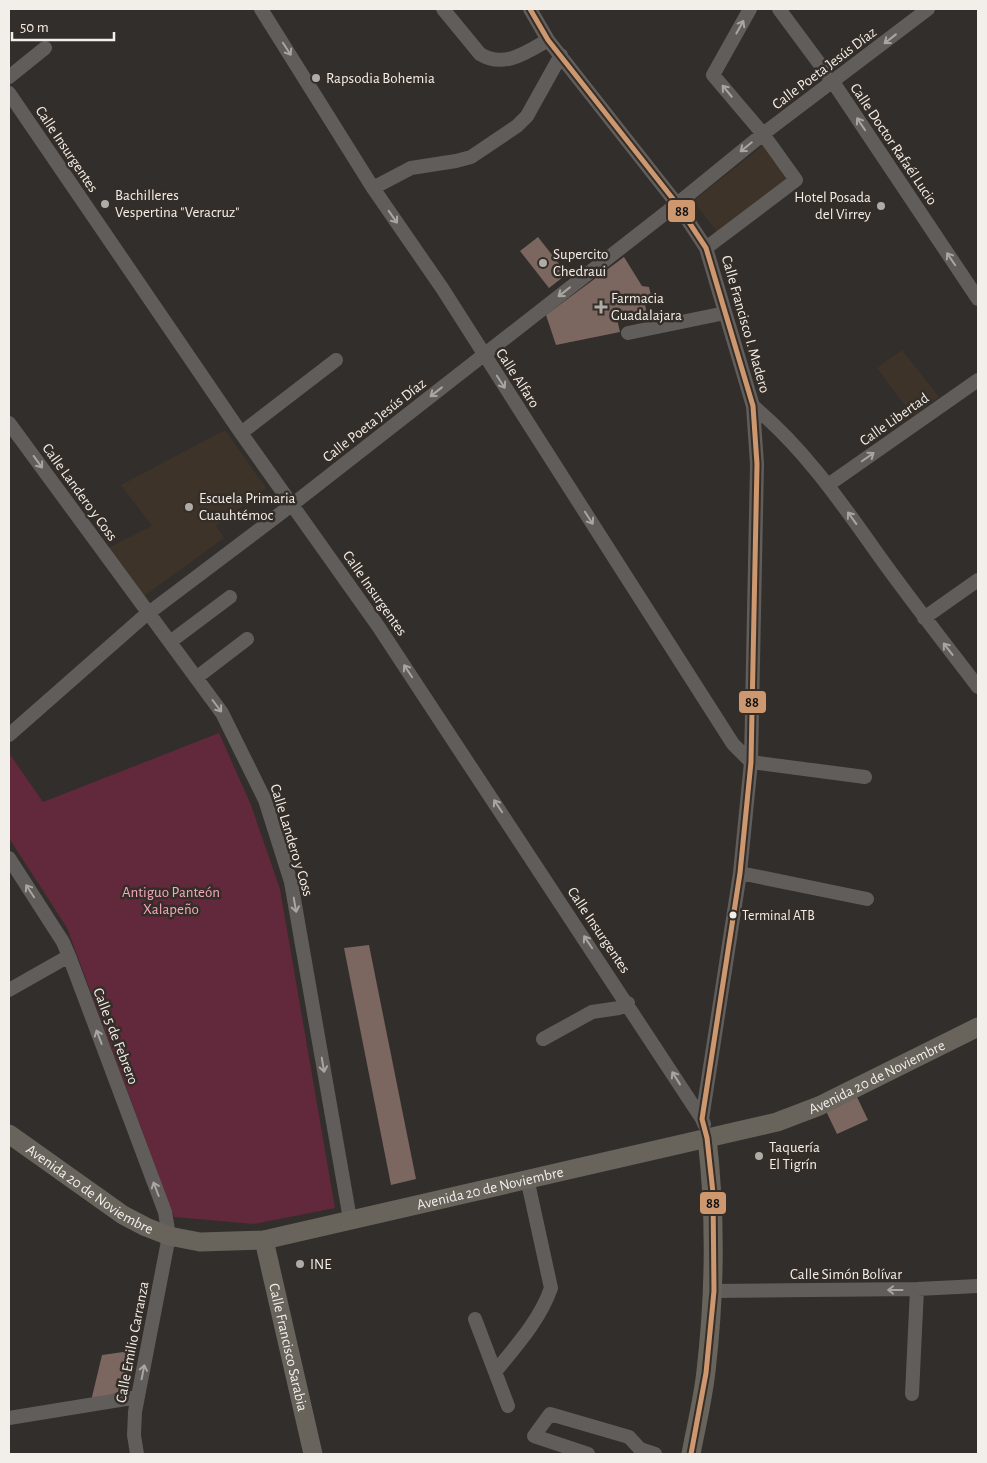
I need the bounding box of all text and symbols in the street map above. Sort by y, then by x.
scale bar [12,10,115,42]
one-way arrow [735,19,745,34]
text: 50 m [20,20,49,35]
street label: Calle Poeta Jesús Díaz [769,24,879,112]
one-way arrow [884,33,897,44]
one-way arrow [283,42,293,56]
place label: Rapsodia Bohemia [326,71,435,86]
marker: Rapsodia Bohemia [310,72,322,84]
street label: Calle Doctor Rafaél Lucio [847,81,940,208]
one-way arrow [721,85,732,98]
street label: Calle Insurgentes [32,104,101,195]
one-way arrow [856,117,866,131]
one-way arrow [740,142,753,153]
place label: Bachilleres Vespertina "Veracruz" [115,188,239,220]
place label: Hotel Posada del Virrey [794,190,872,222]
marker: Bachilleres Vespertina "Veracruz" [99,198,111,210]
line badge: 88 [667,199,696,223]
marker: Hotel Posada del Virrey [875,200,887,212]
text: 88 [675,205,689,219]
one-way arrow [388,209,398,223]
place label: Supercito Chedraui [553,247,608,279]
one-way arrow [946,252,956,266]
street label: Calle Francisco I. Madero [719,254,772,395]
marker: Supercito Chedraui [537,257,549,269]
one-way arrow [558,286,571,297]
place label: Farmacia Guadalajara [611,291,682,323]
marker: Farmacia Guadalajara [595,301,607,313]
street label: Calle Alfaro [493,346,542,411]
one-way arrow [496,374,506,388]
street label: Calle Poeta Jesús Díaz [320,376,429,465]
one-way arrow [430,386,443,397]
street label: Calle Libertad [857,390,932,449]
street label: Calle Landero y Coss [39,441,120,544]
one-way arrow [861,452,875,462]
one-way arrow [32,455,43,469]
place label: Escuela Primaria Cuauhtémoc [199,491,296,523]
marker: Escuela Primaria Cuauhtémoc [183,501,195,513]
one-way arrow [584,511,594,525]
one-way arrow [847,511,857,525]
street label: Calle Insurgentes [340,548,409,639]
one-way arrow [943,643,954,656]
one-way arrow [403,664,413,678]
line badge: 88 [738,690,767,714]
text: 88 [745,696,759,710]
one-way arrow [212,699,222,713]
street label: Calle Landero y Coss [267,782,316,898]
one-way arrow [493,800,503,814]
one-way arrow [25,884,35,898]
park label: Antiguo Panteón Xalapeño [122,885,220,917]
street label: Calle Insurgentes [564,885,633,976]
one-way arrow [291,896,301,912]
place label: Terminal ATB [742,909,815,923]
marker: Terminal ATB [728,910,738,920]
one-way arrow [583,935,593,949]
street label: Calle 5 de Febrero [90,986,141,1086]
one-way arrow [94,1030,103,1045]
street label: Avenida 20 de Noviembre [807,1038,948,1117]
one-way arrow [319,1056,329,1072]
one-way arrow [670,1072,680,1086]
place label: Taquería El Tigrín [769,1140,820,1172]
street label: Avenida 20 de Noviembre [23,1142,155,1237]
marker: Taquería El Tigrín [753,1150,765,1162]
street label: Avenida 20 de Noviembre [415,1164,565,1213]
one-way arrow [151,1182,160,1197]
line badge: 88 [699,1191,727,1215]
text: 88 [706,1197,720,1211]
place label: INE [310,1257,332,1272]
marker: INE [294,1258,306,1270]
street label: Calle Simón Bolívar [790,1267,902,1282]
street label: Calle Emilio Carranza [113,1280,152,1404]
street label: Calle Francisco Sarabia [266,1282,310,1413]
one-way arrow [887,1285,903,1295]
one-way arrow [139,1364,148,1380]

